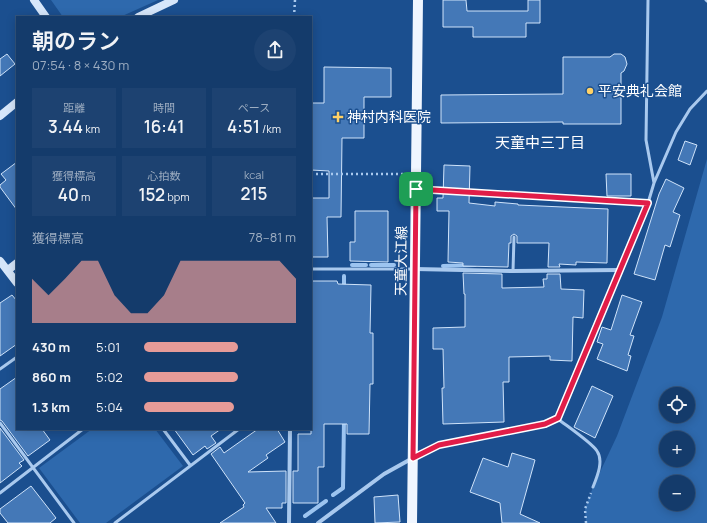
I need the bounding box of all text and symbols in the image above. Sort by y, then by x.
text: 朝のラン [32,26,120,56]
button: share [254,29,296,71]
text: 07:54 · 8 × 430 m [32,56,129,74]
place label: 平安典礼会館 [598,81,682,100]
marker: 平安典礼会館 [585,86,595,96]
text: 距離 [63,100,85,115]
text: 時間 [153,100,175,115]
text: ペース [238,100,270,115]
place label: 神村内科医院 [347,107,431,126]
marker: 神村内科医院 [332,111,344,123]
text: 3.44 [48,115,83,138]
text: 16:41 [144,115,184,138]
text: 4:51 [227,115,260,138]
text: km [83,121,100,136]
text: /km [260,121,281,136]
district label: 天童中三丁目 [495,132,585,153]
text: kcal [244,167,264,182]
text: 獲得標高 [52,168,96,183]
text: 心拍数 [148,168,181,183]
pin [399,172,433,206]
icon: arrive [405,178,427,200]
text: 215 [240,182,268,205]
text: 40 [58,183,79,206]
text: 152 [138,183,165,206]
text: m [79,189,90,204]
text: bpm [165,189,190,204]
street label: 天童大江線 [390,226,411,296]
text: 78–81 m [249,228,296,246]
text: 獲得標高 [32,229,84,247]
text: 430 m [32,338,70,356]
text: 5:01 [96,338,120,356]
text: 860 m [32,368,71,386]
text: 5:02 [96,368,123,386]
map controls [659,387,695,511]
button: locate [659,387,695,423]
text: 1.3 km [32,398,70,416]
text: 5:04 [96,398,123,416]
button: + [659,431,695,467]
button: − [659,475,695,511]

